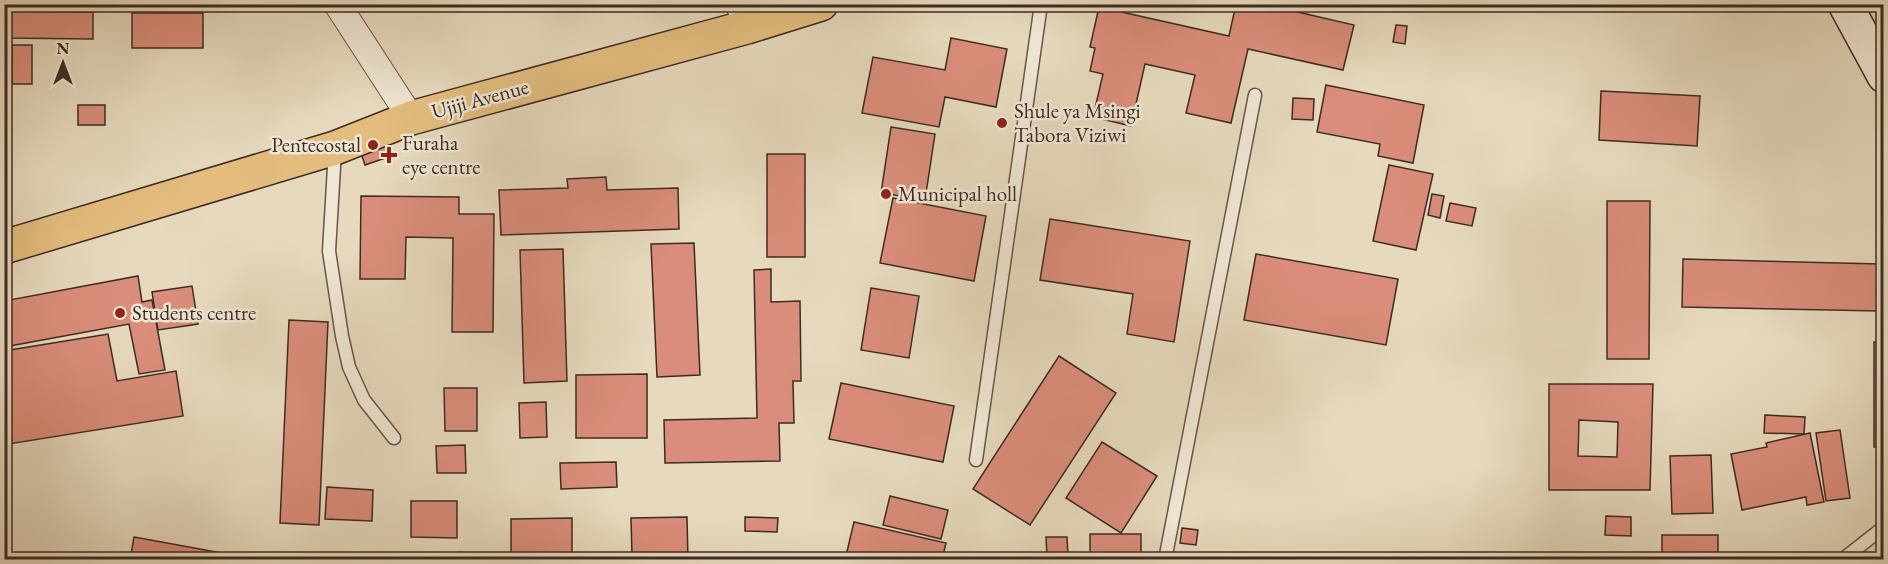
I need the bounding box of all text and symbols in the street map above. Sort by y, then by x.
north arrow [33,33,93,93]
text: N [57,38,70,59]
street label: Ujiji Avenue [428,73,532,124]
place label: Shule ya Msingi Tabora Viziwi [1014,97,1141,148]
marker: Shule ya Msingi Tabora Viziwi [995,116,1009,130]
place label: Furaha eye centre [402,129,480,180]
place label: Pentecostal [271,131,361,158]
marker: Pentecostal [366,138,380,152]
marker: Furaha eye centre [380,146,398,164]
place label: Municipal holl [898,180,1017,207]
marker: Municipal holl [879,187,893,201]
place label: Students centre [132,299,256,326]
marker: Students centre [113,306,127,320]

